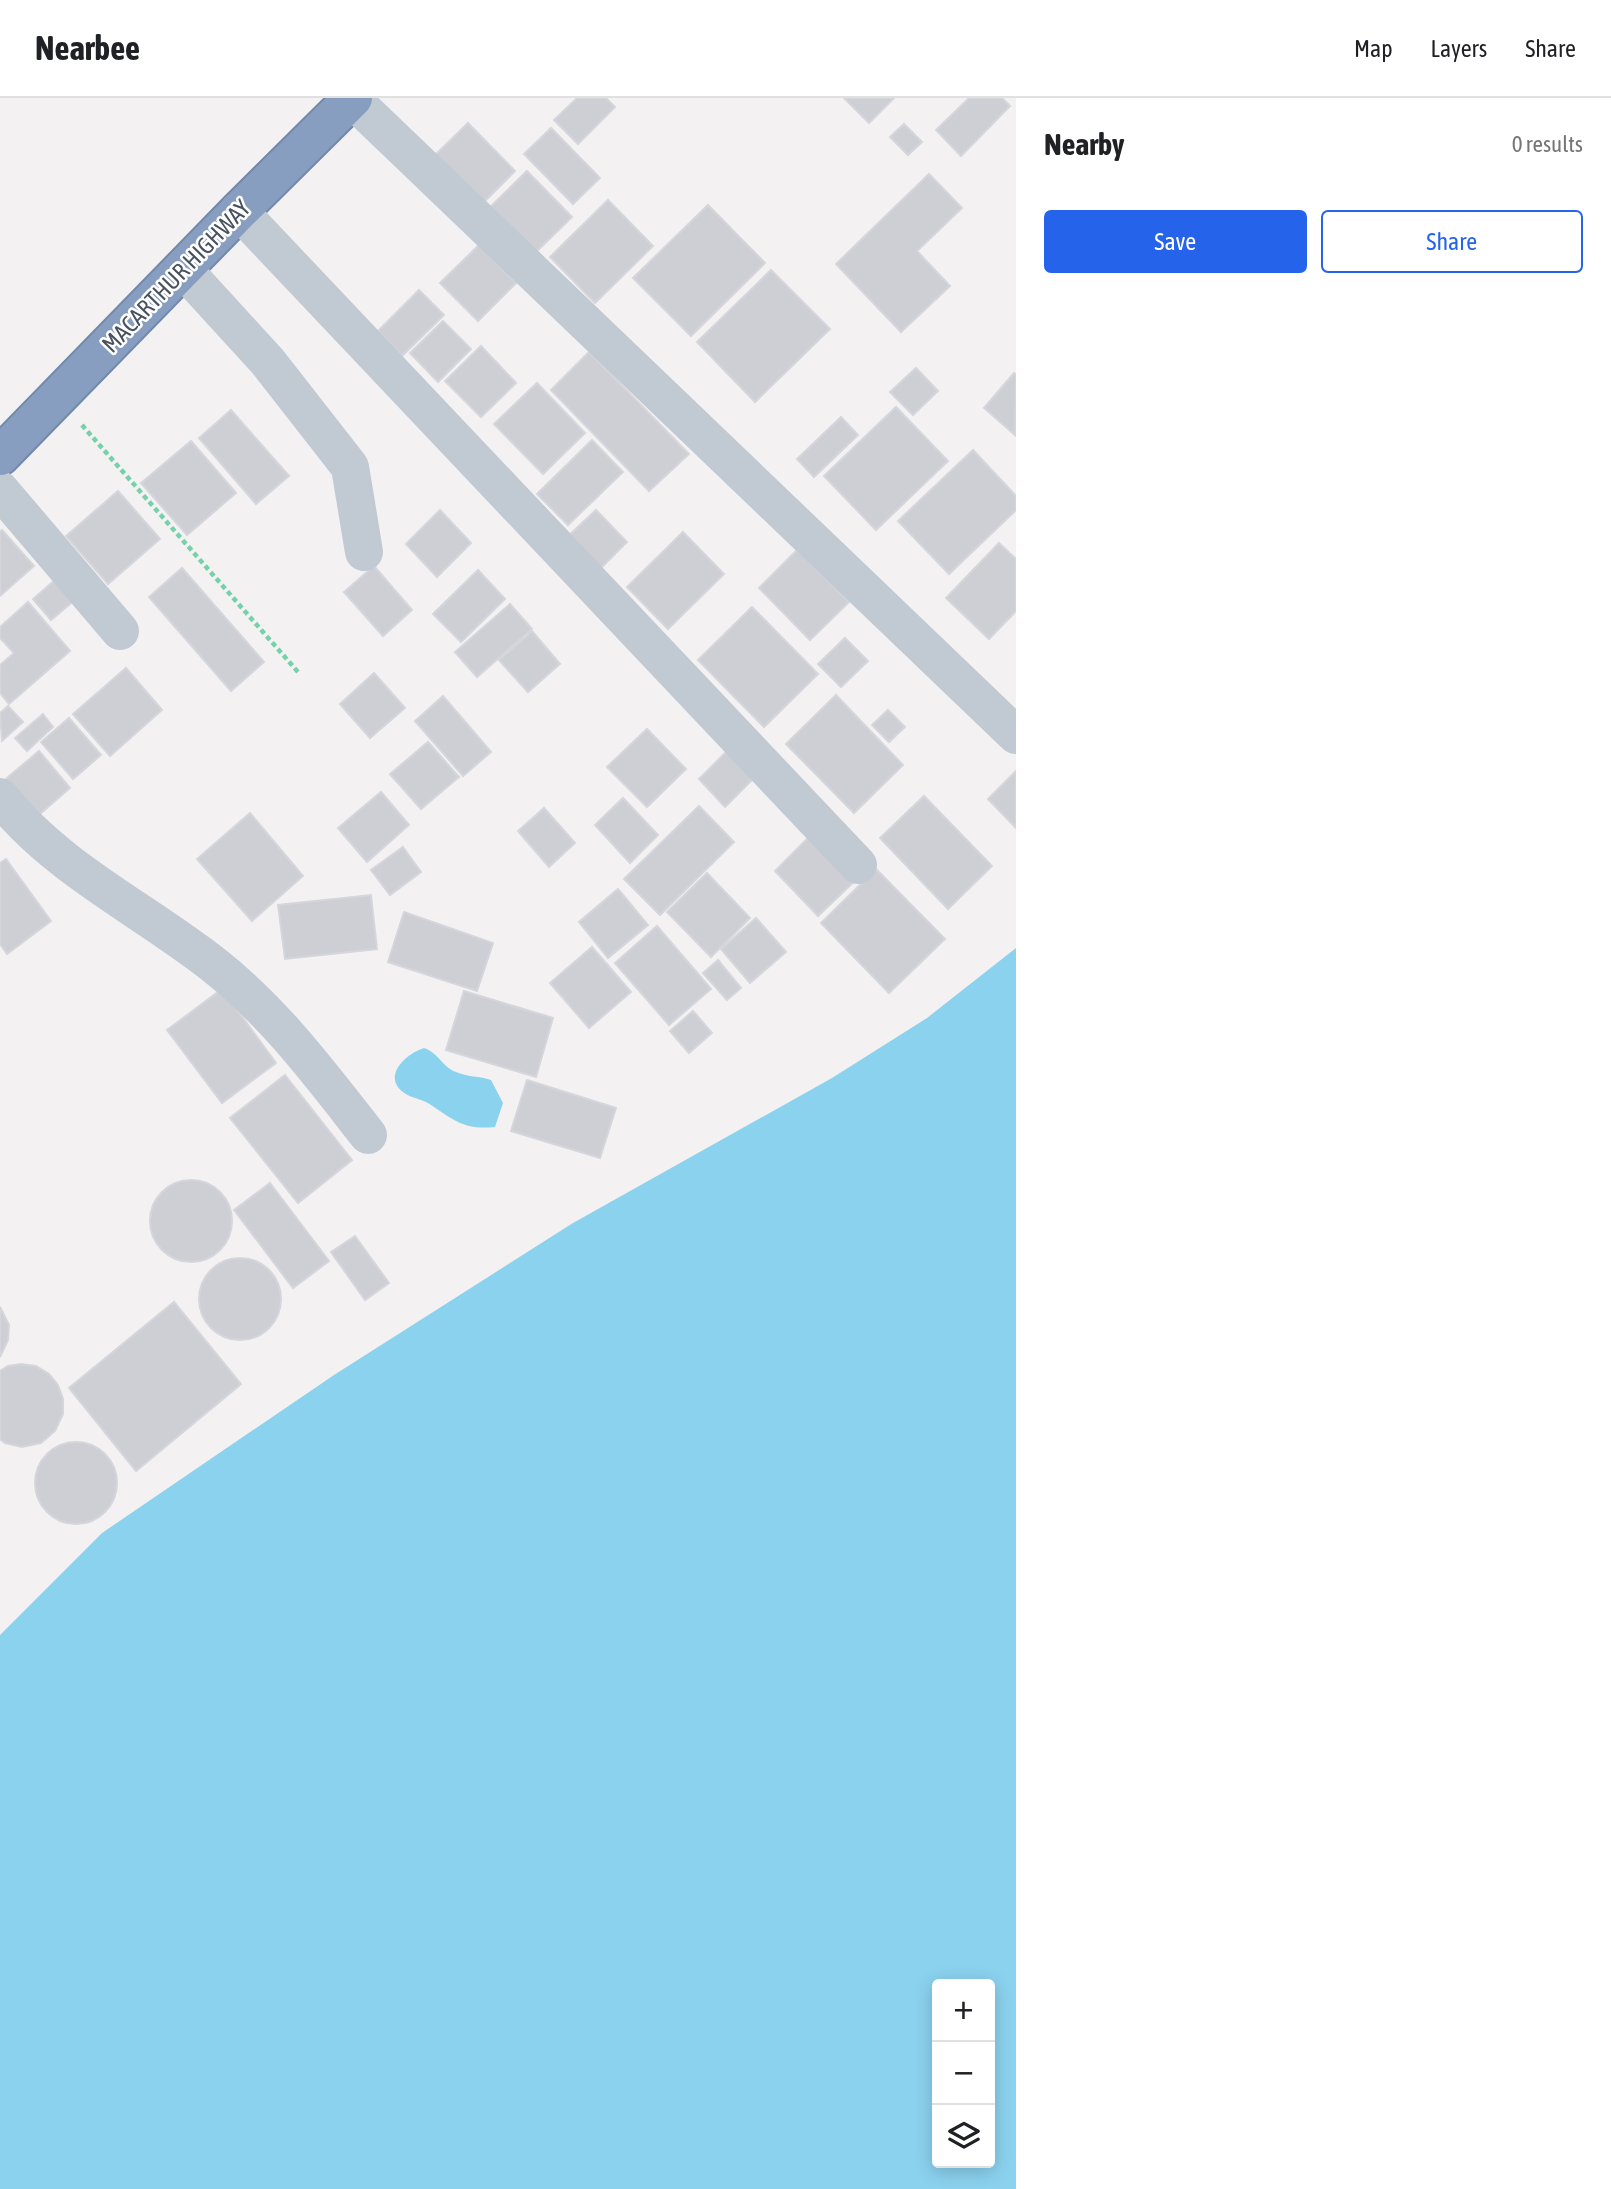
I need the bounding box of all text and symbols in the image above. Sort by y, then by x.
text: Nearbee [35,29,140,67]
text: Map [1354,35,1393,62]
text: Layers [1431,35,1487,62]
text: Share [1525,35,1576,62]
text: Nearby [1044,127,1124,161]
text: 0 results [1512,131,1583,157]
street label: MACARTHUR HIGHWAY [96,194,256,358]
button: Save [1044,210,1307,273]
button: Share [1321,210,1583,273]
map controls [932,1979,995,2168]
button: + [932,1979,995,2042]
button: − [932,2042,995,2105]
button: layers [932,2105,995,2168]

